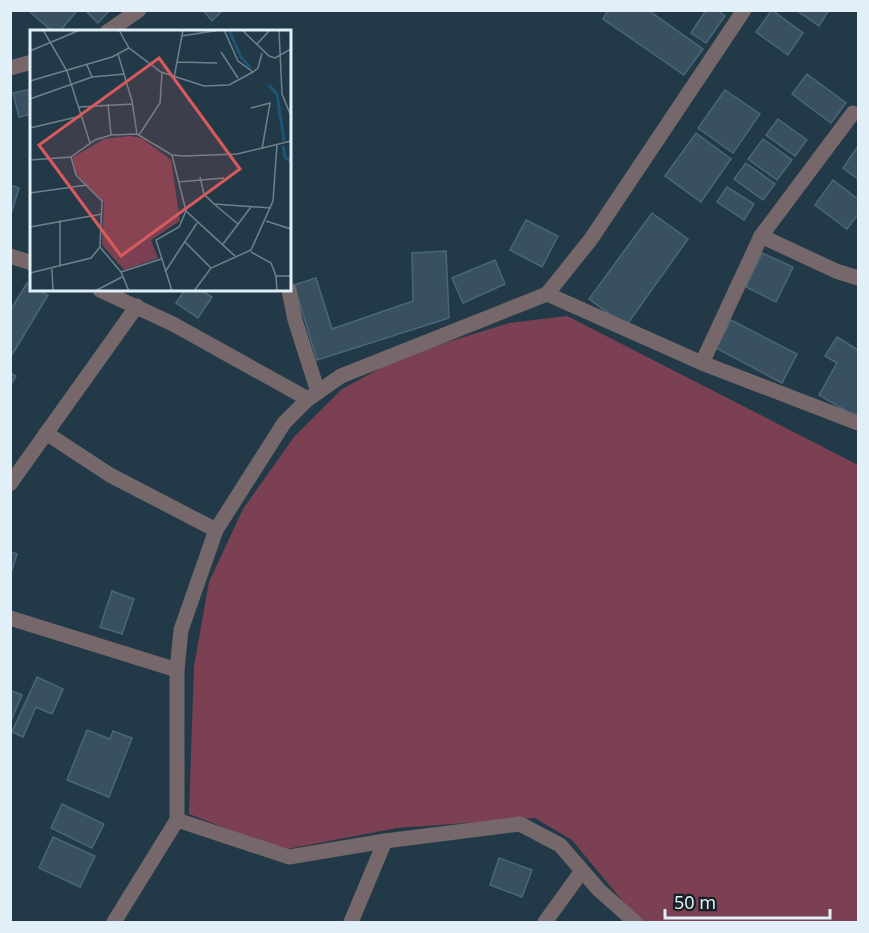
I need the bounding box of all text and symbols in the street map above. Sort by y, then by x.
inset map [30,30,291,291]
scale bar [665,882,830,920]
text: 50 m [674,890,716,914]

